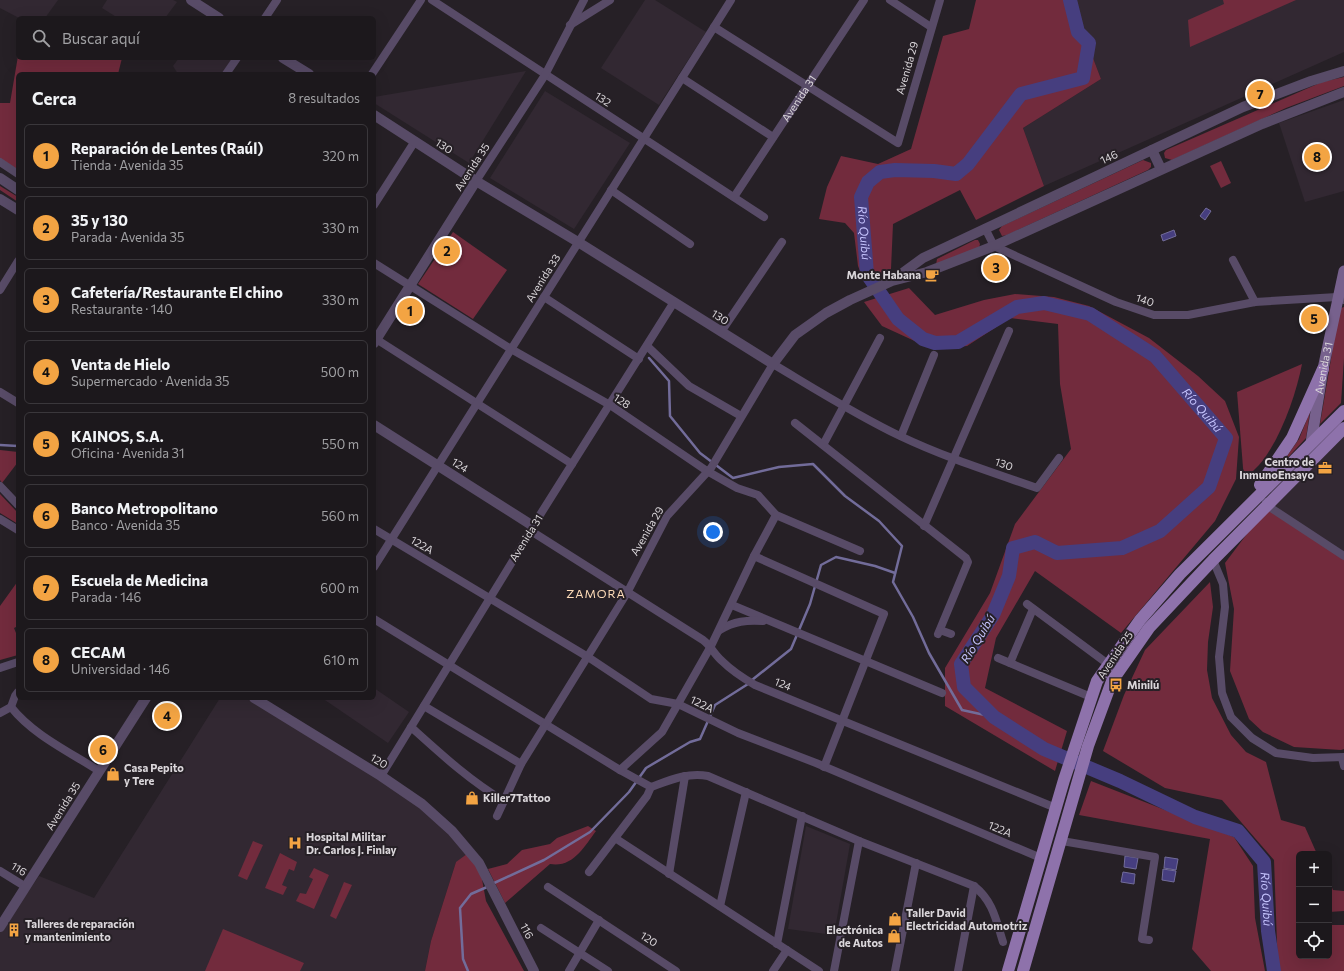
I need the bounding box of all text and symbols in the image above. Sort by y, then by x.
search box [16,16,376,60]
icon: search [30,27,52,49]
text: Buscar aquí [62,29,140,47]
street label: Avenida 29 [893,40,920,96]
street label: Avenida 31 [779,73,819,124]
pin: 7 [1247,79,1273,109]
text: Cerca [32,88,77,109]
street label: 132 [593,88,614,109]
text: 8 resultados [288,90,360,106]
street label: 130 [433,135,455,156]
text: Reparación de Lentes (Raúl) [71,139,263,157]
street label: Avenida 35 [451,140,492,193]
pin: 8 [1304,142,1330,172]
street label: 146 [1098,147,1120,166]
text: 1 [43,148,49,164]
text: 320 m [322,148,359,164]
text: Tienda · Avenida 35 [71,157,184,173]
water label: Río Quibú [856,205,874,261]
text: 35 y 130 [71,211,128,229]
text: 2 [42,220,50,236]
text: 330 m [322,220,359,236]
text: Parada · Avenida 35 [71,229,184,245]
pin: 2 [434,236,460,266]
street label: Avenida 33 [523,251,562,304]
pin: 3 [983,253,1009,283]
cafe icon: Monte Habana [924,267,940,283]
place label: Monte Habana [847,268,921,281]
text: Cafetería/Restaurante El chino [71,283,283,301]
street label: 140 [1134,290,1156,309]
text: 3 [42,292,50,308]
text: 330 m [322,292,359,308]
pin: 1 [397,296,423,326]
text: Restaurante · 140 [71,301,173,317]
pin: 5 [1301,304,1327,334]
street label: 130 [709,306,731,327]
street label: Avenida 31 [1312,341,1335,395]
text: Venta de Hielo [71,355,170,373]
text: 4 [42,364,50,380]
text: 500 m [321,364,359,380]
text: Supermercado · Avenida 35 [71,373,230,389]
water label: Río Quibú [1180,385,1226,435]
street label: 128 [611,390,633,411]
text: KAINOS, S.A. [71,427,164,445]
text: 5 [42,436,50,452]
text: 550 m [322,436,359,452]
text: Oficina · Avenida 31 [71,445,185,461]
street label: 124 [450,454,471,475]
street label: 130 [993,454,1015,473]
place label: Centro de InmunoEnsayo [1239,455,1314,481]
office icon: Centro de InmunoEnsayo [1317,460,1333,476]
text: Banco Metropolitano [71,499,218,517]
street label: Avenida 29 [627,504,666,558]
text: 6 [42,508,50,524]
text: 560 m [321,508,359,524]
street label: Avenida 31 [506,512,545,564]
text: Banco · Avenida 35 [71,517,180,533]
your location [703,522,723,542]
street label: 122A [408,533,436,557]
text: Escuela de Medicina [71,571,208,589]
text: 7 [42,580,50,596]
text: 600 m [320,580,359,596]
district label: ZAMORA [566,586,626,600]
text: Parada · 146 [71,589,141,605]
water label: Río Quibú [957,611,997,665]
street label: Avenida 25 [1094,629,1135,681]
text: CECAM [71,643,126,661]
text: 8 [42,652,50,668]
text: 610 m [323,652,359,668]
text: Universidad · 146 [71,661,170,677]
street label: 124 [773,674,794,693]
bus stop icon: Minilú [1108,677,1124,693]
place label: Minilú [1127,678,1159,691]
street label: 122A [688,692,716,715]
pin: 4 [154,701,180,731]
pin: 6 [90,735,116,765]
street label: 120 [368,750,390,771]
place label: Casa Pepito y Tere [124,761,184,787]
shop icon: Casa Pepito y Tere [105,766,121,782]
street label: Avenida 35 [43,779,82,832]
shop icon: Killer7Tattoo [464,790,480,806]
place label: Killer7Tattoo [483,791,551,804]
street label: 122A [986,818,1014,839]
place label: Hospital Militar Dr. Carlos J. Finlay [306,830,397,857]
hospital icon: Hospital Militar Dr. Carlos J. Finlay [287,835,303,851]
map controls [1296,851,1332,959]
button: + [1296,851,1332,887]
street label: 116 [9,859,30,879]
water label: Río Quibú [1259,872,1276,927]
button: − [1296,887,1332,923]
place label: Taller David Electricidad Automotriz [906,906,1028,932]
shop icon: Taller David Electricidad Automotriz [887,911,903,927]
place label: Talleres de reparación y mantenimiento [25,917,135,943]
street label: 116 [518,921,537,941]
building icon: Talleres de reparación y mantenimiento [6,922,22,938]
place label: Electrónica de Autos [826,923,883,949]
button: locate [1296,923,1332,959]
street label: 120 [638,928,660,949]
shop icon: Electrónica de Autos [886,928,902,944]

